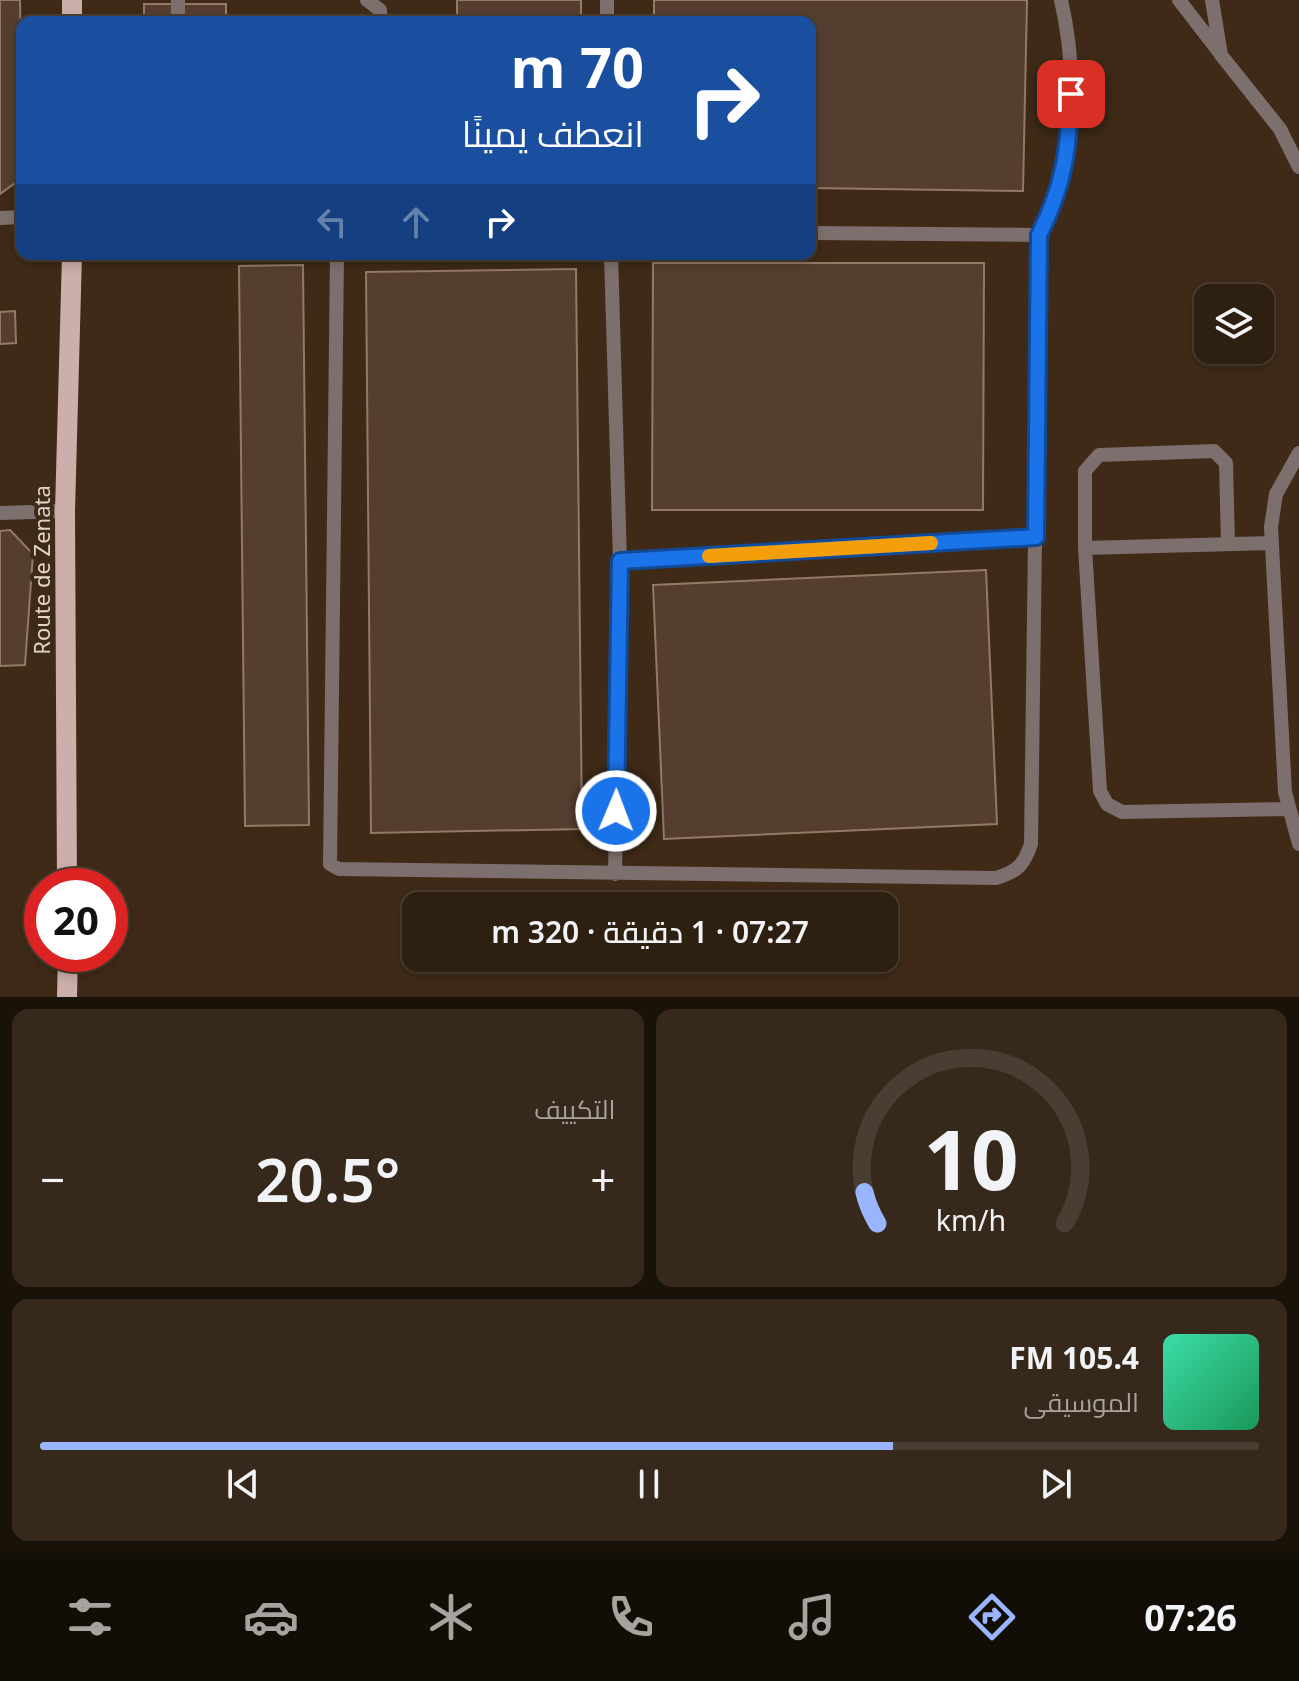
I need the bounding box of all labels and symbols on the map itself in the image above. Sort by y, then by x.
pin [1037,60,1105,128]
street label: Route de Zenata [26,485,56,655]
position arrow [574,769,658,853]
speed limit sign: 20 [24,868,128,972]

